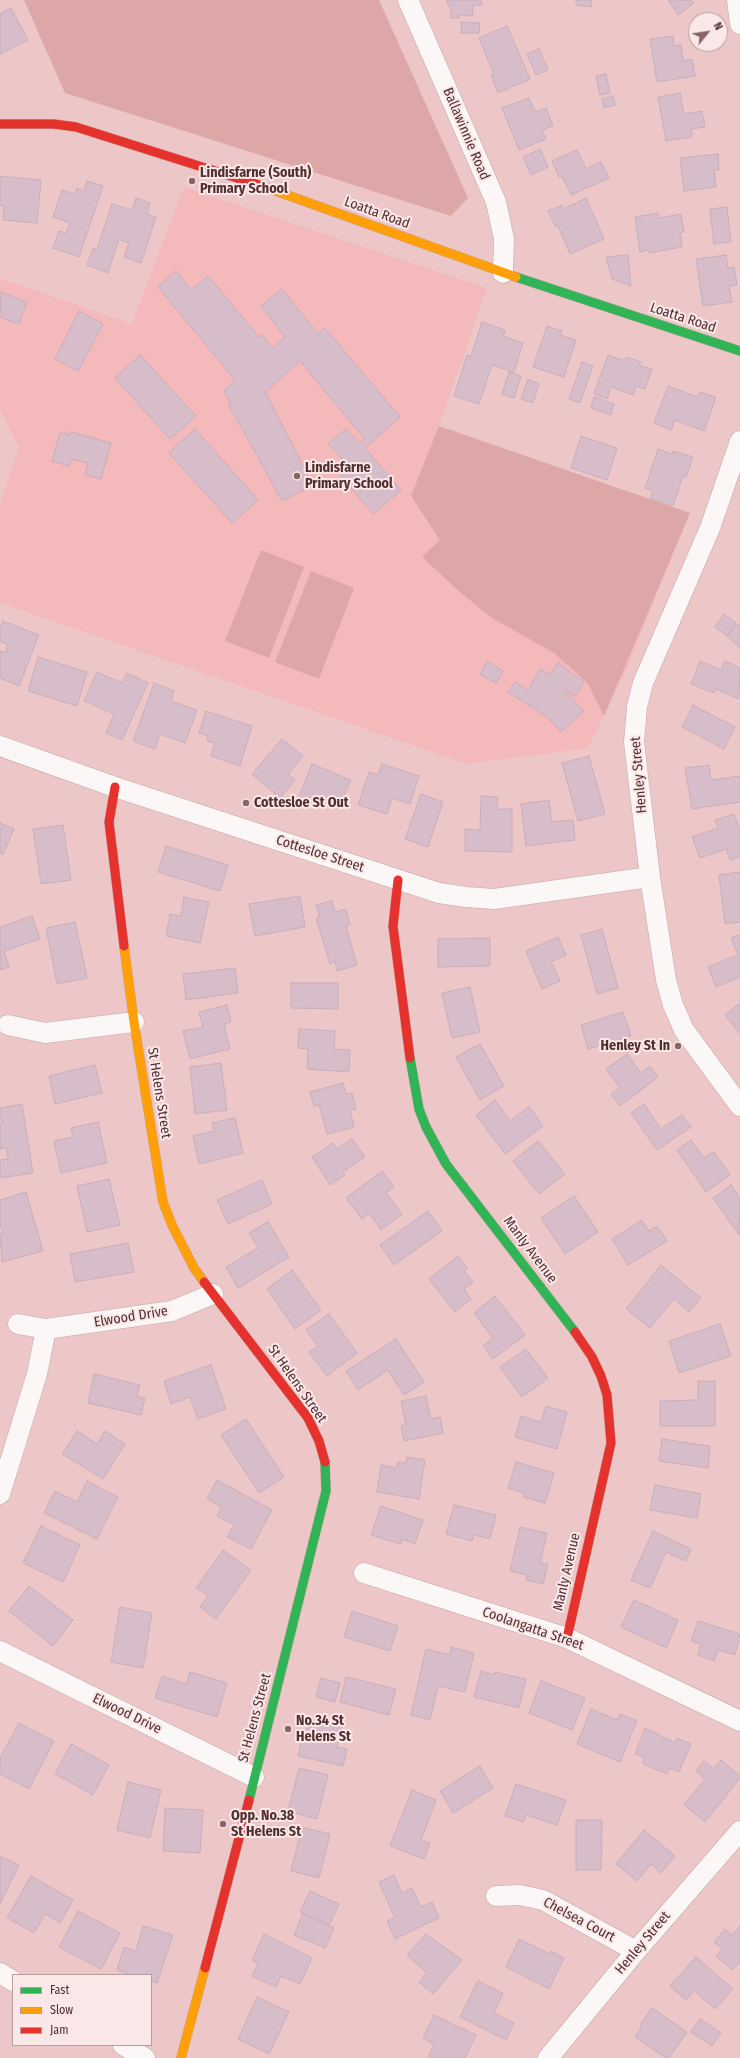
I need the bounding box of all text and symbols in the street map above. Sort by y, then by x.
north arrow [688,12,728,52]
text: N [711,20,725,32]
street label: Ballawinnie Road [439,85,493,183]
place label: Lindisfarne (South) Primary School [200,165,311,198]
marker: Lindisfarne (South) Primary School [187,176,197,186]
street label: Loatta Road [342,193,412,233]
street label: Loatta Road [648,299,718,337]
place label: Lindisfarne Primary School [305,460,393,492]
marker: Lindisfarne Primary School [292,471,302,481]
street label: Henley Street [627,736,651,814]
place label: Cottesloe St Out [254,795,349,811]
marker: Cottesloe St Out [241,798,251,808]
street label: Cottesloe Street [274,832,366,876]
place label: Henley St In [601,1038,670,1054]
marker: Henley St In [673,1041,683,1051]
street label: St Helens Street [144,1046,174,1140]
street label: Manly Avenue [499,1213,561,1287]
street label: Elwood Drive [93,1303,169,1331]
street label: St Helens Street [264,1342,330,1426]
street label: Manly Avenue [550,1531,584,1613]
street label: Coolangatta Street [480,1604,586,1654]
street label: St Helens Street [235,1671,275,1765]
street label: Elwood Drive [90,1690,164,1738]
place label: No.34 St Helens St [296,1713,351,1746]
marker: No.34 St Helens St [283,1724,293,1734]
place label: Opp. No.38 St Helens St [231,1808,301,1840]
marker: Opp. No.38 St Helens St [218,1819,228,1829]
street label: Chelsea Court [540,1894,618,1946]
street label: Henley Street [612,1908,674,1978]
legend [12,1974,152,2046]
text: Fast [50,1983,69,1997]
text: Slow [50,2003,73,2017]
text: Jam [50,2023,68,2037]

